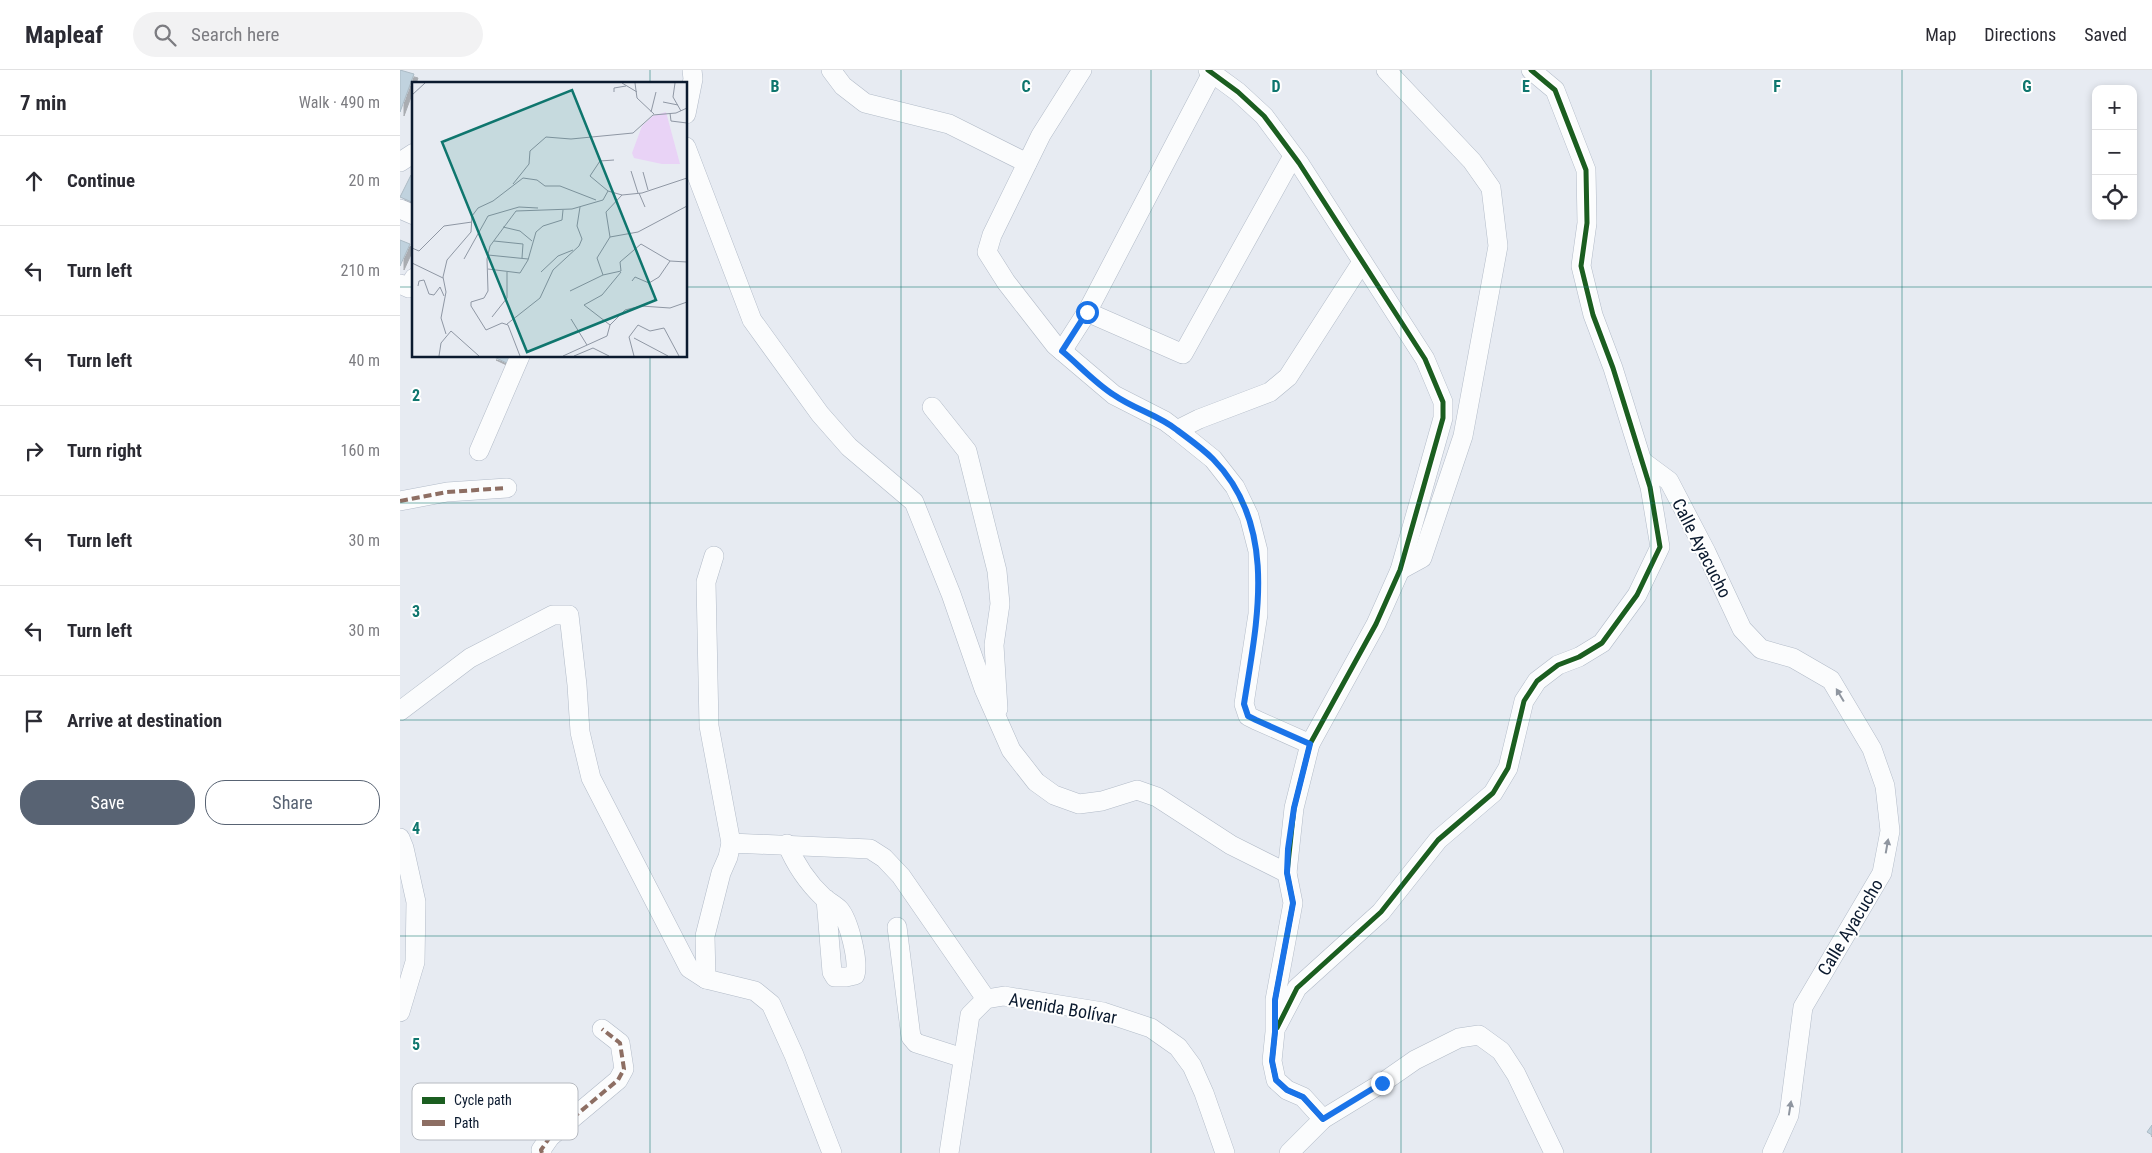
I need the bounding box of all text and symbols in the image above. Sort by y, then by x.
search box [133,12,483,57]
text: Mapleaf [25,21,103,49]
icon: search [151,21,179,49]
text: Search here [191,23,279,46]
text: Map [1925,24,1956,45]
text: Directions [1984,24,2056,45]
text: Saved [2084,24,2127,45]
text: B [771,77,780,96]
text: C [1021,77,1031,96]
text: D [1271,77,1281,96]
text: E [1522,77,1530,96]
text: F [1773,77,1781,96]
text: G [2022,77,2032,96]
inset map [412,82,688,358]
map controls [2092,85,2137,220]
button: + [2092,85,2137,130]
text: 7 min [20,91,67,115]
text: Walk · 490 m [299,93,380,112]
button: − [2092,130,2137,175]
icon: ahead [20,167,48,195]
text: Continue [67,169,135,192]
text: 20 m [348,171,380,190]
button: locate [2092,175,2137,220]
icon: left [20,257,48,285]
text: Turn left [67,259,132,282]
text: 210 m [341,261,380,280]
route start [1076,301,1099,324]
icon: left [20,347,48,375]
text: Turn left [67,349,132,372]
text: 40 m [348,351,380,370]
text: 2 [412,386,420,405]
icon: right [20,437,48,465]
text: Turn right [67,439,142,462]
text: 160 m [341,441,380,460]
street label: Calle Ayacucho [1668,495,1736,601]
icon: left [20,527,48,555]
text: Turn left [67,529,132,552]
text: 30 m [348,531,380,550]
text: 3 [412,602,420,621]
icon: left [20,617,48,645]
text: Turn left [67,619,132,642]
text: 30 m [348,621,380,640]
one-way arrow [1836,689,1845,702]
icon: arrive [20,707,48,735]
text: Arrive at destination [67,709,222,732]
button: Save [20,780,195,825]
button: Share [205,780,380,825]
text: 4 [412,819,420,838]
one-way arrow [1884,838,1892,854]
street label: Calle Ayacucho [1813,875,1887,979]
street label: Avenida Bolívar [1007,988,1119,1028]
text: 5 [412,1035,420,1054]
route end [1371,1072,1394,1095]
legend [412,1083,578,1140]
text: Cycle path [454,1092,512,1108]
one-way arrow [1786,1100,1794,1116]
text: Path [454,1115,479,1131]

